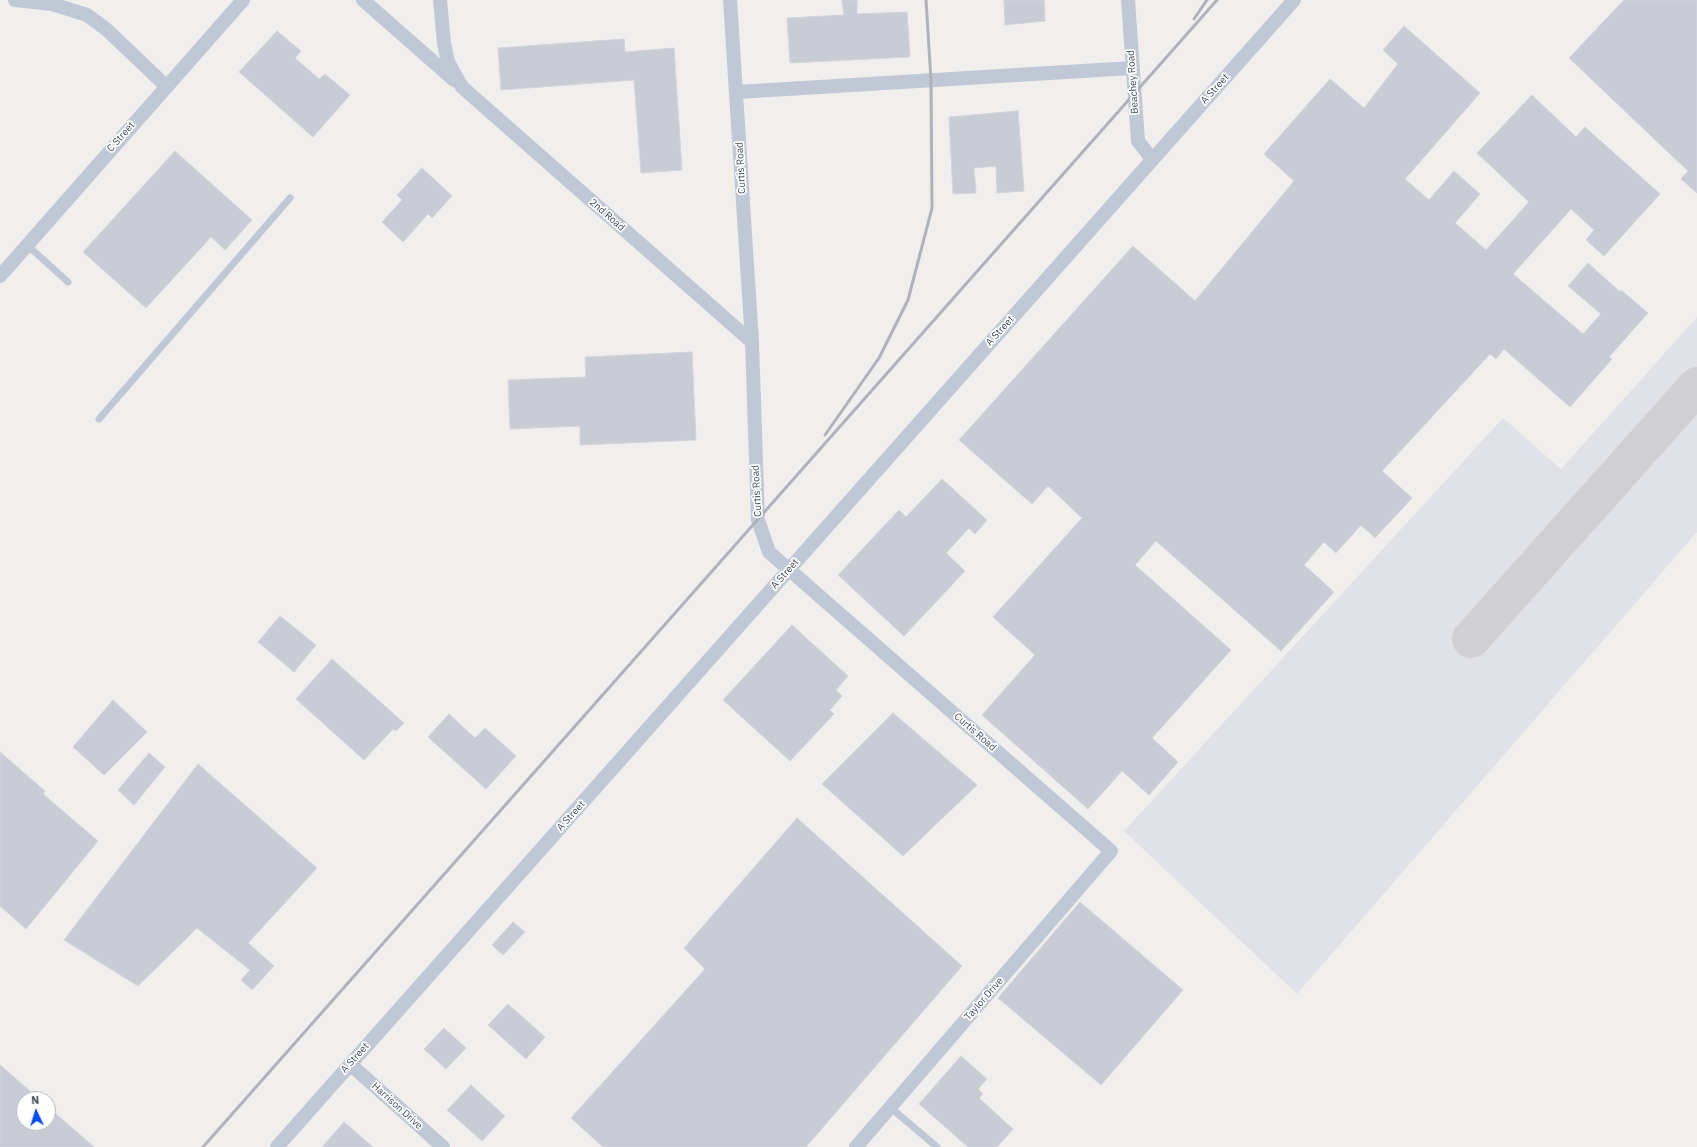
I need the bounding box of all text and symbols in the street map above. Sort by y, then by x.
street label: Beachey Road [1125,50,1141,114]
street label: A Street [1198,72,1232,106]
street label: C Street [105,119,137,155]
street label: Curtis Road [734,142,748,194]
street label: 2nd Road [587,196,627,234]
street label: A Street [983,314,1017,348]
street label: Curtis Road [750,465,764,517]
street label: A Street [769,556,801,592]
street label: Curtis Road [952,710,998,754]
street label: A Street [554,799,588,833]
street label: Taylor Drive [962,975,1006,1023]
street label: A Street [338,1041,372,1075]
street label: Harrison Drive [369,1080,425,1132]
north arrow [16,1091,56,1131]
text: N [31,1093,40,1107]

